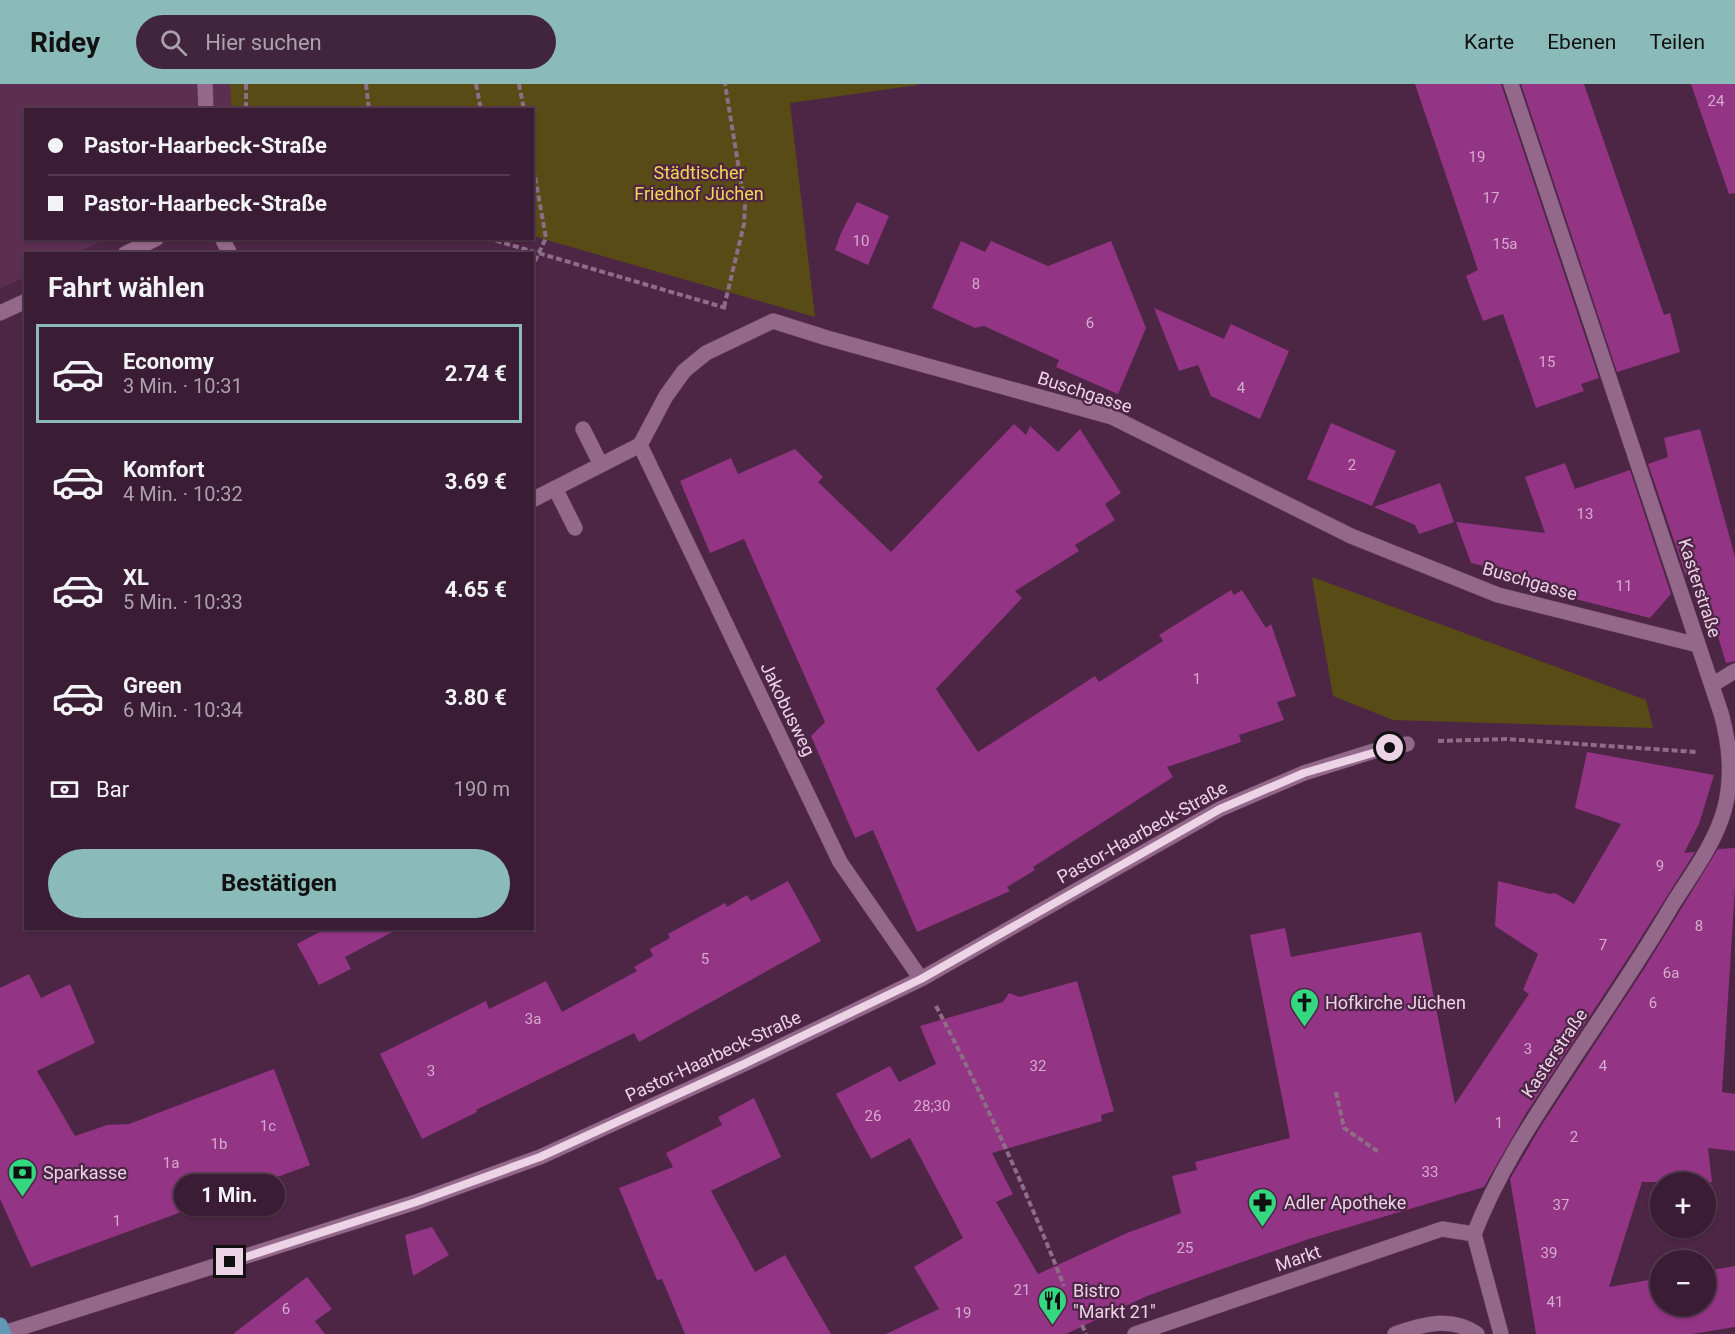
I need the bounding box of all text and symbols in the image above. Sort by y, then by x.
search box [136,15,556,69]
text: Ridey [30,26,100,59]
icon: search [157,26,190,59]
text: Hier suchen [205,30,322,55]
text: Karte [1464,30,1514,54]
text: Ebenen [1547,30,1616,54]
text: Teilen [1649,30,1705,54]
house number: 24 [1708,92,1725,110]
text: Pastor-Haarbeck-Straße [84,133,327,158]
house number: 19 [1469,148,1485,166]
park label: Städtischer Friedhof Jüchen [634,162,764,204]
house number: 17 [1483,189,1499,207]
text: Pastor-Haarbeck-Straße [84,191,327,216]
house number: 10 [853,232,869,250]
house number: 15a [1492,235,1518,253]
text: Fahrt wählen [48,272,205,304]
house number: 8 [972,275,980,293]
house number: 6 [1086,314,1094,332]
icon: car [51,347,105,401]
text: Economy [123,349,214,374]
house number: 15 [1539,353,1555,371]
text: 2.74 € [445,361,507,386]
street label: Buschgasse [1035,367,1135,417]
text: 3 Min. · 10:31 [123,374,243,398]
house number: 4 [1237,379,1246,397]
icon: car [51,455,105,509]
house number: 2 [1348,456,1356,474]
text: Komfort [123,457,205,482]
text: 3.69 € [445,469,507,494]
text: 4 Min. · 10:32 [123,482,243,506]
house number: 13 [1577,505,1593,523]
street label: Kasterstraße [1674,536,1726,640]
street label: Buschgasse [1480,557,1580,605]
icon: car [51,563,105,617]
text: XL [123,565,149,590]
text: 4.65 € [445,577,507,602]
house number: 11 [1616,577,1632,595]
text: 5 Min. · 10:33 [123,590,243,614]
street label: Jakobusweg [756,659,820,759]
house number: 1 [1193,670,1201,688]
icon: car [51,671,105,725]
text: Green [123,673,182,698]
text: 3.80 € [445,685,507,710]
text: 6 Min. · 10:34 [123,698,243,722]
route start [1376,734,1403,761]
icon: cash [48,773,81,806]
street label: Pastor-Haarbeck-Straße [1053,776,1231,888]
text: Bar [96,777,129,802]
text: 190 m [454,777,510,801]
button: Bestätigen [48,849,510,918]
house number: 9 [1656,857,1664,875]
house number: 8 [1695,917,1703,935]
house number: 7 [1599,936,1607,954]
house number: 5 [701,950,709,968]
house number: 6a [1663,964,1679,982]
church icon: Hofkirche Jüchen [1288,986,1320,1028]
place label: Hofkirche Jüchen [1325,992,1466,1013]
house number: 6 [1649,994,1657,1012]
street label: Kasterstraße [1517,1004,1591,1102]
street label: Pastor-Haarbeck-Straße [622,1006,804,1106]
house number: 3a [525,1010,541,1028]
house number: 3 [1524,1040,1532,1058]
house number: 32 [1030,1057,1046,1075]
house number: 4 [1599,1057,1608,1075]
house number: 3 [427,1062,435,1080]
house number: 28;30 [914,1097,950,1115]
house number: 26 [865,1107,881,1125]
house number: 1 [1495,1114,1503,1132]
house number: 1c [260,1117,276,1135]
house number: 2 [1570,1128,1578,1146]
house number: 1b [211,1135,227,1153]
house number: 1a [163,1154,179,1172]
bank icon: Sparkasse [6,1156,38,1198]
place label: Sparkasse [43,1162,127,1183]
house number: 33 [1422,1163,1438,1181]
map controls [1650,1172,1716,1316]
button: + [1650,1172,1716,1238]
callout: 1 Min. [174,1175,286,1217]
text: 1 Min. [201,1183,258,1207]
pharmacy icon: Adler Apotheke [1247,1186,1279,1228]
place label: Adler Apotheke [1284,1192,1406,1213]
house number: 37 [1553,1196,1569,1214]
house number: 1 [113,1212,121,1230]
house number: 25 [1177,1239,1193,1257]
street label: Markt [1273,1240,1324,1276]
house number: 39 [1541,1244,1557,1262]
route end [216,1248,243,1275]
button: − [1650,1250,1716,1316]
place label: Bistro "Markt 21" [1073,1280,1156,1322]
house number: 21 [1014,1281,1030,1299]
restaurant icon: Bistro "Markt 21" [1036,1284,1068,1326]
house number: 41 [1547,1293,1563,1311]
house number: 6 [282,1300,290,1318]
house number: 19 [955,1304,971,1322]

